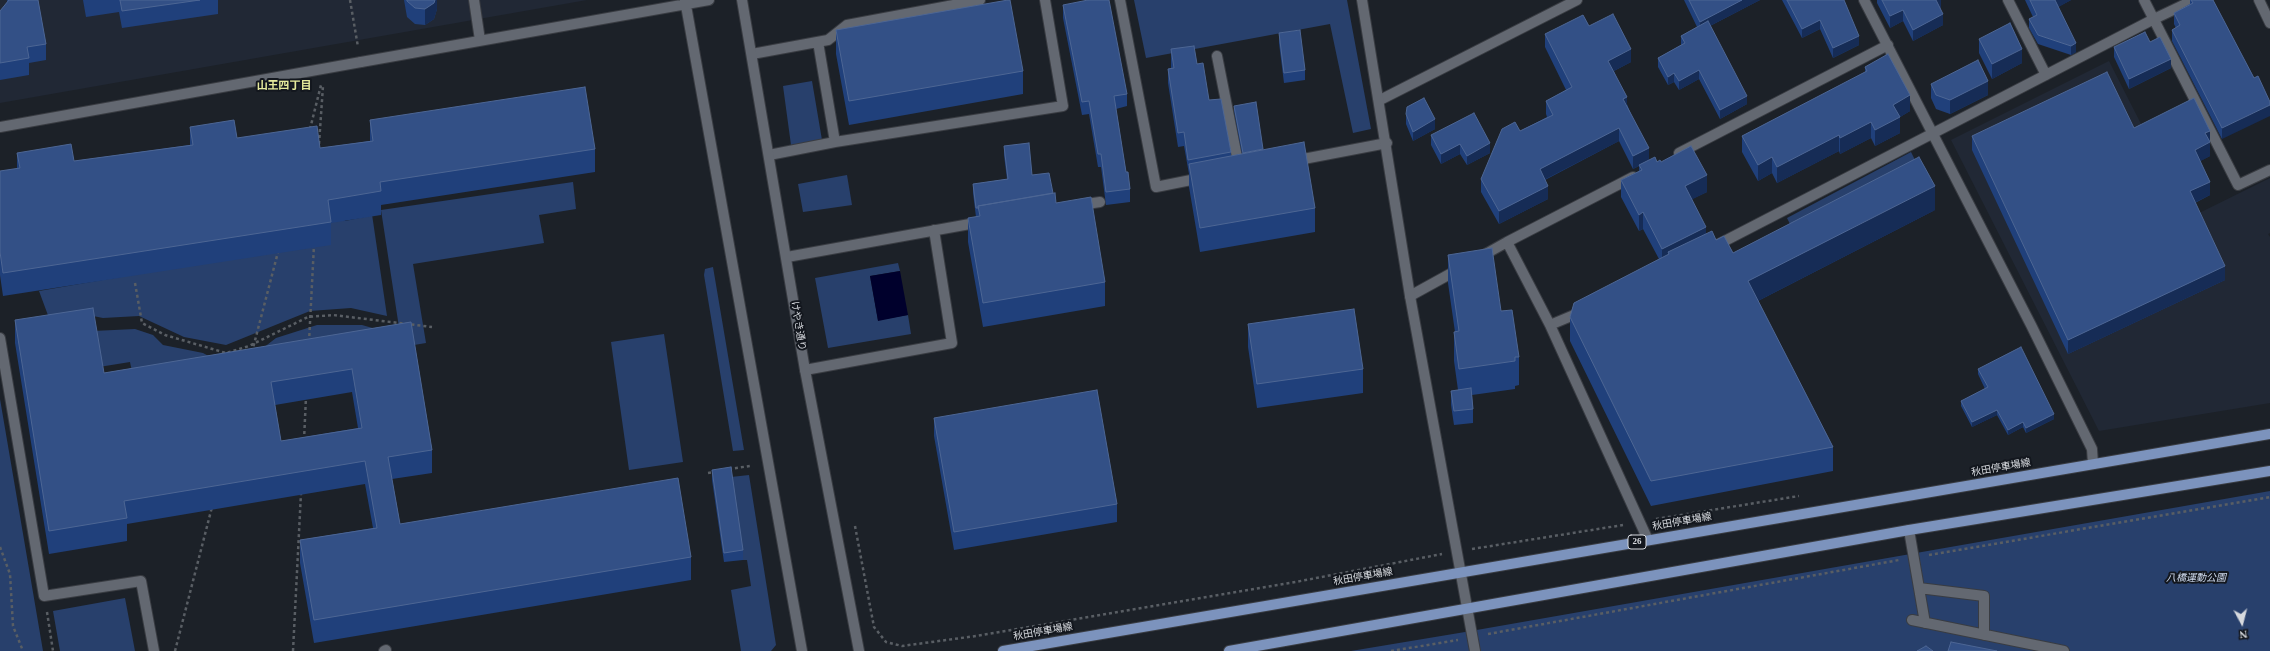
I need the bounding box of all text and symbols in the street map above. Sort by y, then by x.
district label: 山王四丁目 [257,79,311,93]
street label: けやき通り [788,300,808,352]
street label: 秋田停車場線 [1970,457,2032,479]
street label: 秋田停車場線 [1651,511,1713,533]
road number: 26 [1628,535,1646,549]
street label: 秋田停車場線 [1332,566,1394,588]
park label: 八橋運動公園 [2166,572,2226,584]
north arrow [2222,603,2262,643]
street label: 秋田停車場線 [1012,621,1074,643]
text: N [2239,628,2248,641]

